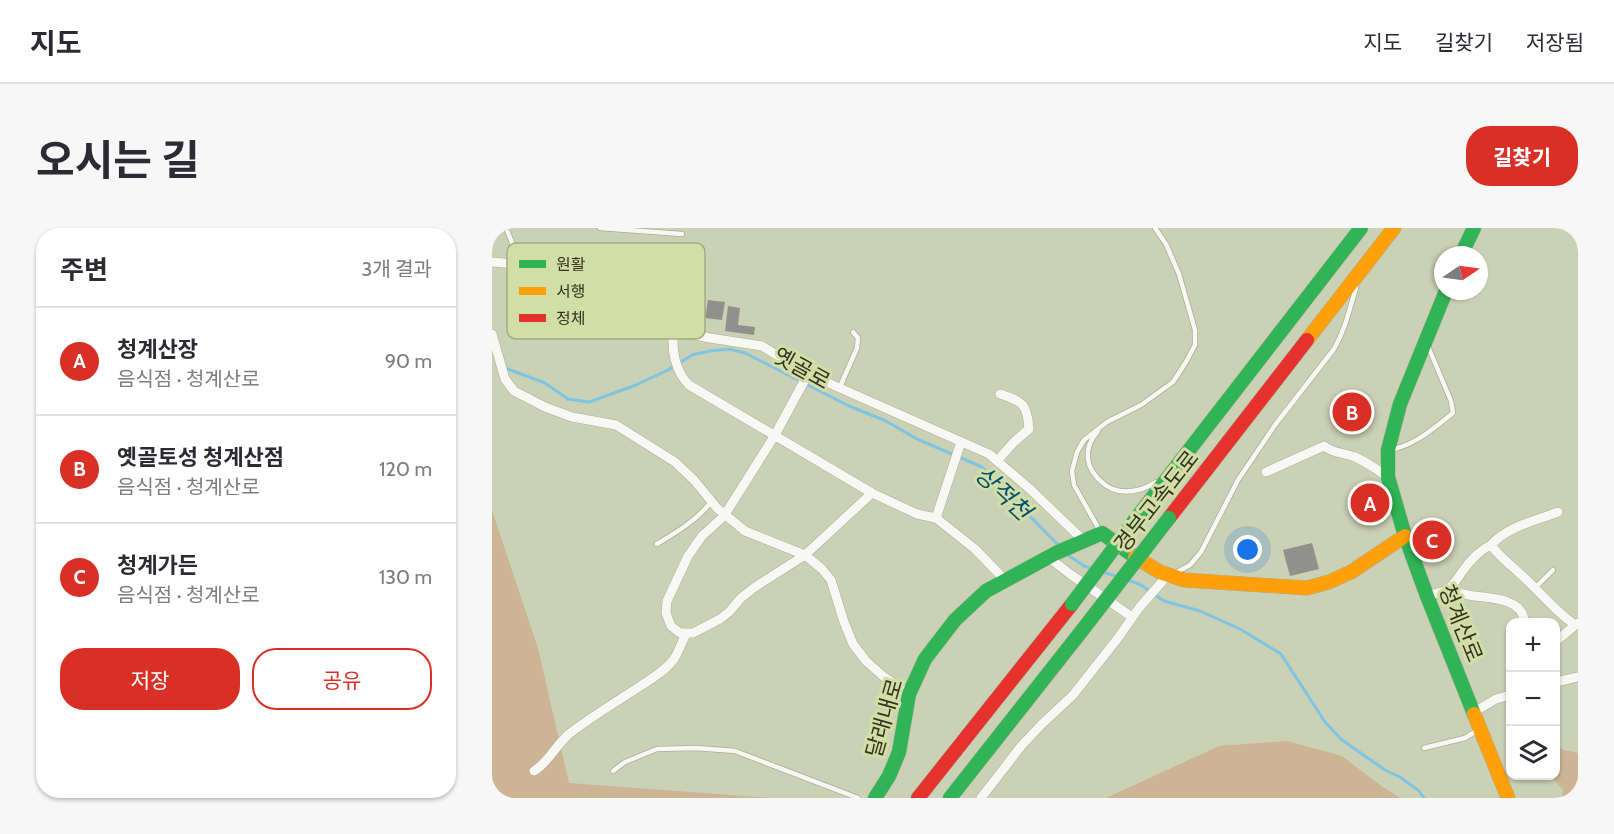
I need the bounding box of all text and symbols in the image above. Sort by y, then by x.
text: 지도 [30,26,82,60]
text: 지도 [1363,30,1402,55]
text: 길찾기 [1435,30,1493,55]
text: 저장됨 [1526,30,1584,55]
button: 길찾기 [1466,126,1578,186]
text: 오시는 길 [36,134,200,186]
legend [507,243,705,339]
north arrow [1434,246,1488,300]
text: 주변 [60,254,108,286]
text: 원활 [556,255,586,274]
text: 3개 결과 [361,257,432,281]
text: 서행 [556,282,585,301]
text: 정체 [556,309,585,328]
text: 청계산장 [117,336,198,363]
street label: 옛골로 [769,342,835,395]
text: A [73,349,86,373]
text: 90 m [385,349,432,373]
text: 음식점 · 청계산로 [117,367,260,391]
pin: B [1332,390,1372,435]
text: 옛골토성 청계산점 [117,444,284,471]
street label: 경부고속도로 [1108,445,1204,557]
text: B [73,457,86,481]
text: 120 m [379,457,432,481]
water label: 상적천 [969,459,1040,528]
text: 음식점 · 청계산로 [117,475,260,499]
pin: A [1350,480,1390,526]
pin: C [1412,518,1452,562]
your location [1233,535,1262,564]
text: 청계가든 [117,552,198,579]
text: C [73,565,86,589]
text: 130 m [379,565,432,589]
street label: 청계산로 [1433,581,1488,666]
text: 음식점 · 청계산로 [117,583,260,607]
map controls [1506,618,1560,780]
button: + [1506,618,1560,672]
button: 저장 [60,648,240,710]
button: 공유 [252,648,432,710]
button: − [1506,672,1560,726]
street label: 달래내로 [860,676,909,761]
button: layers [1506,726,1560,780]

